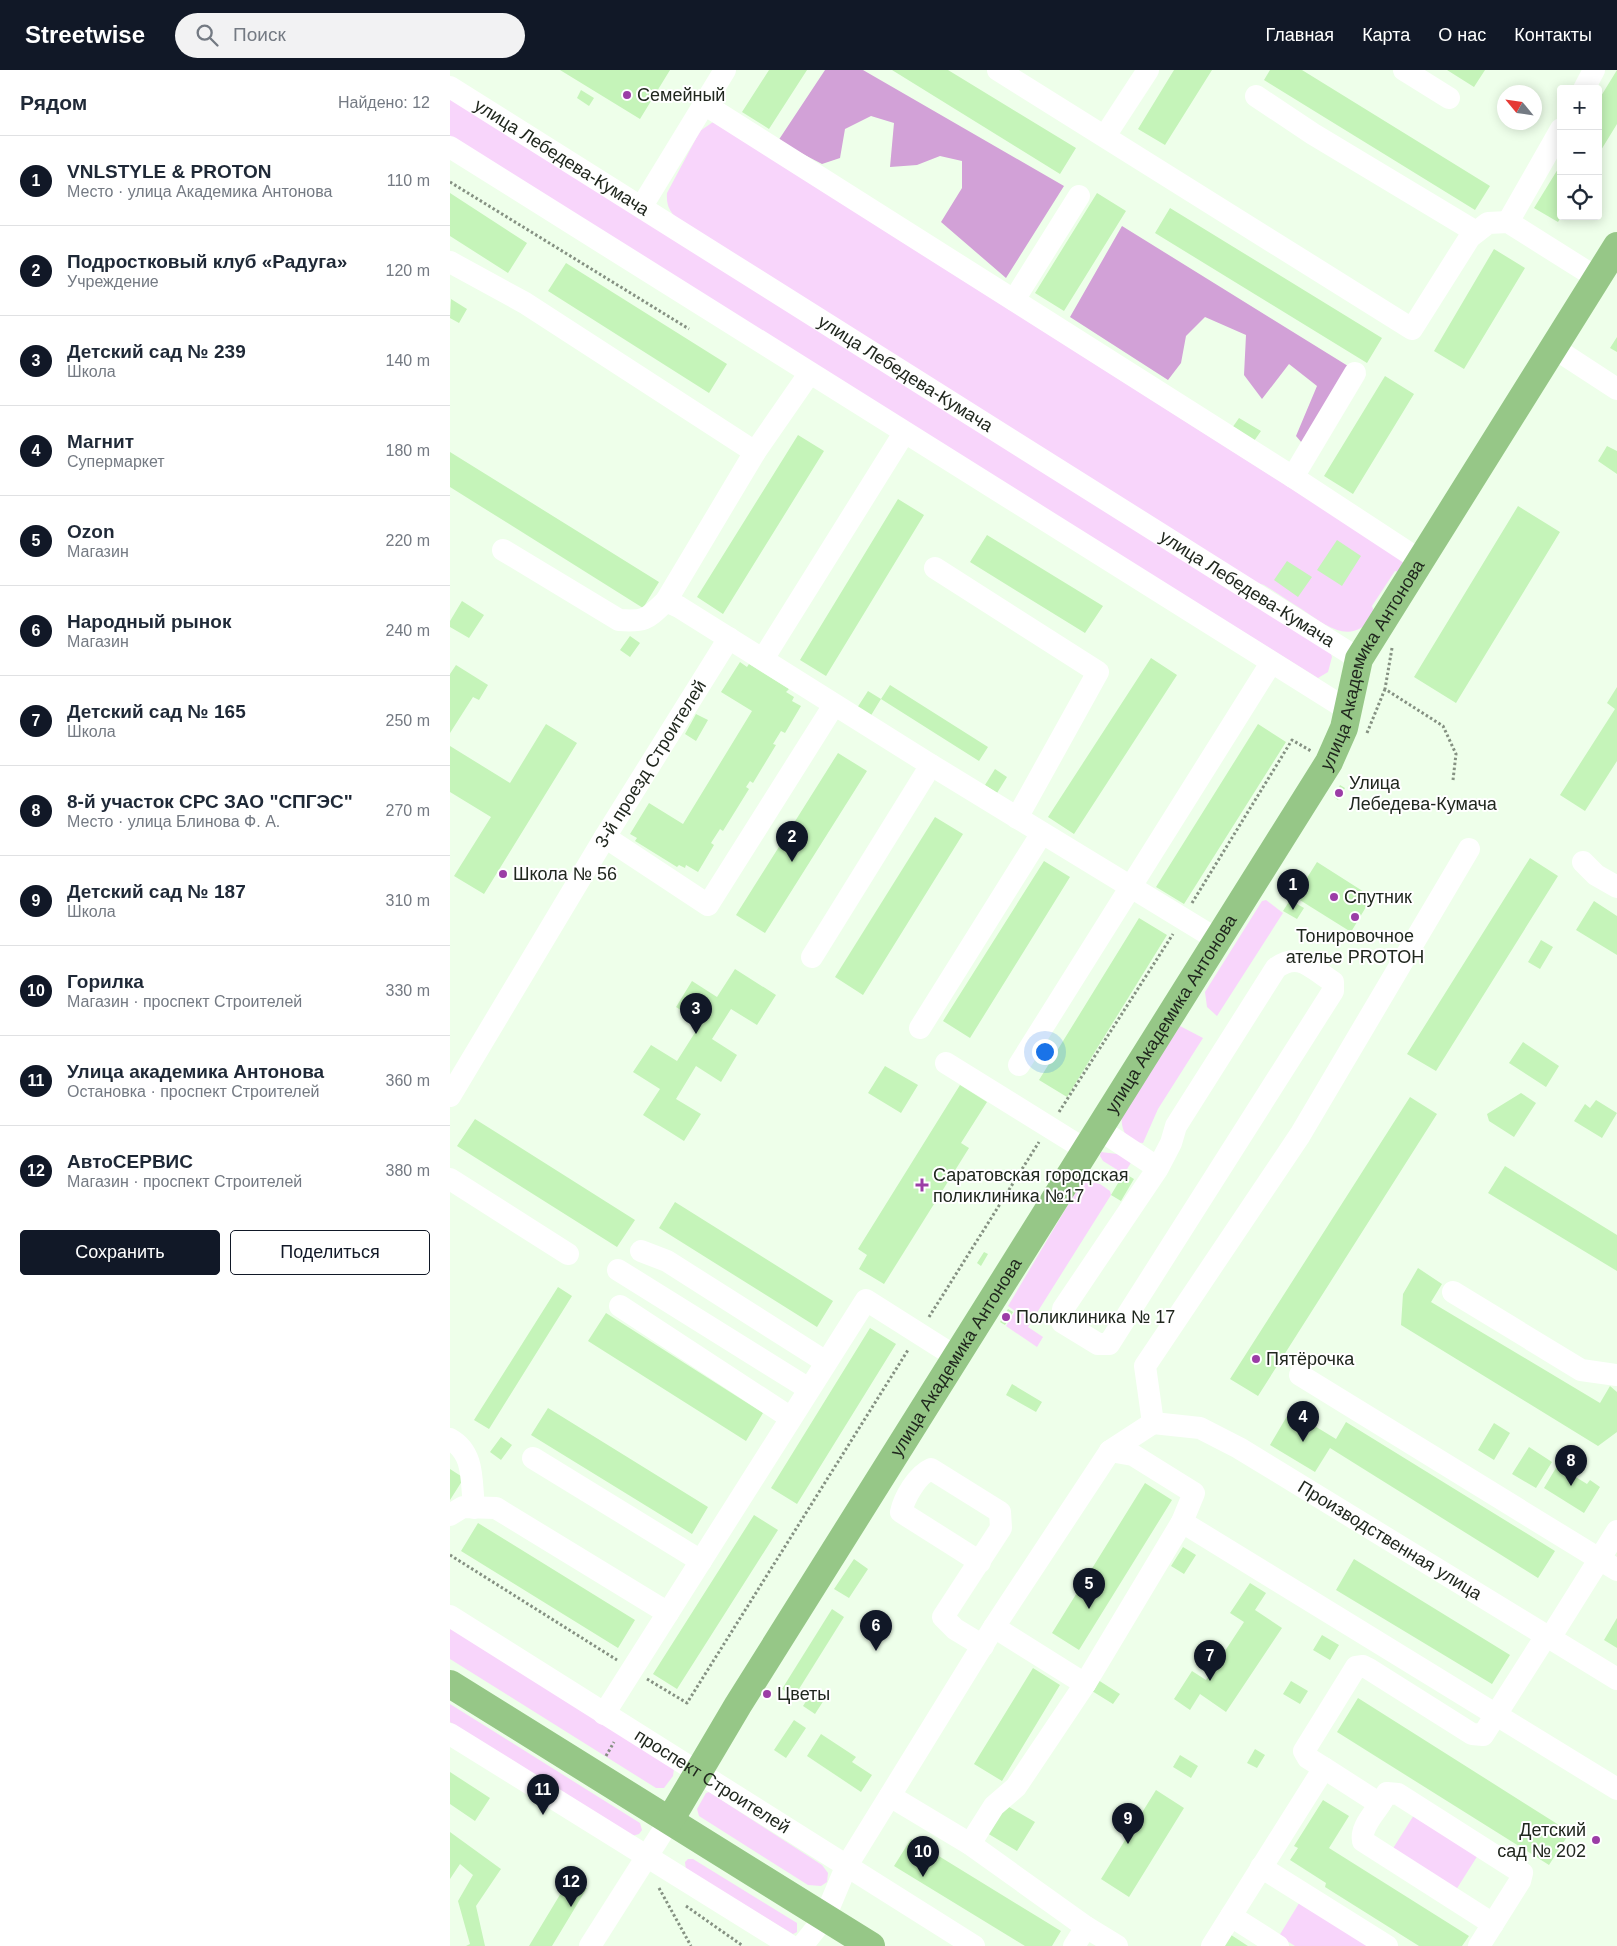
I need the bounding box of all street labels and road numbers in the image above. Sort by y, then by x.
street label: улица Лебедева-Кумача [471,95,654,220]
street label: улица Лебедева-Кумача [814,311,997,436]
street label: улица Лебедева-Кумача [1156,526,1339,652]
street label: улица Академика Антонова [1316,555,1429,774]
street label: 3-й проезд Строителей [591,677,710,851]
street label: улица Академика Антонова [1101,910,1241,1117]
street label: улица Академика Антонова [886,1253,1026,1460]
street label: Производственная улица [1294,1477,1486,1604]
street label: проспект Строителей [631,1725,794,1837]

